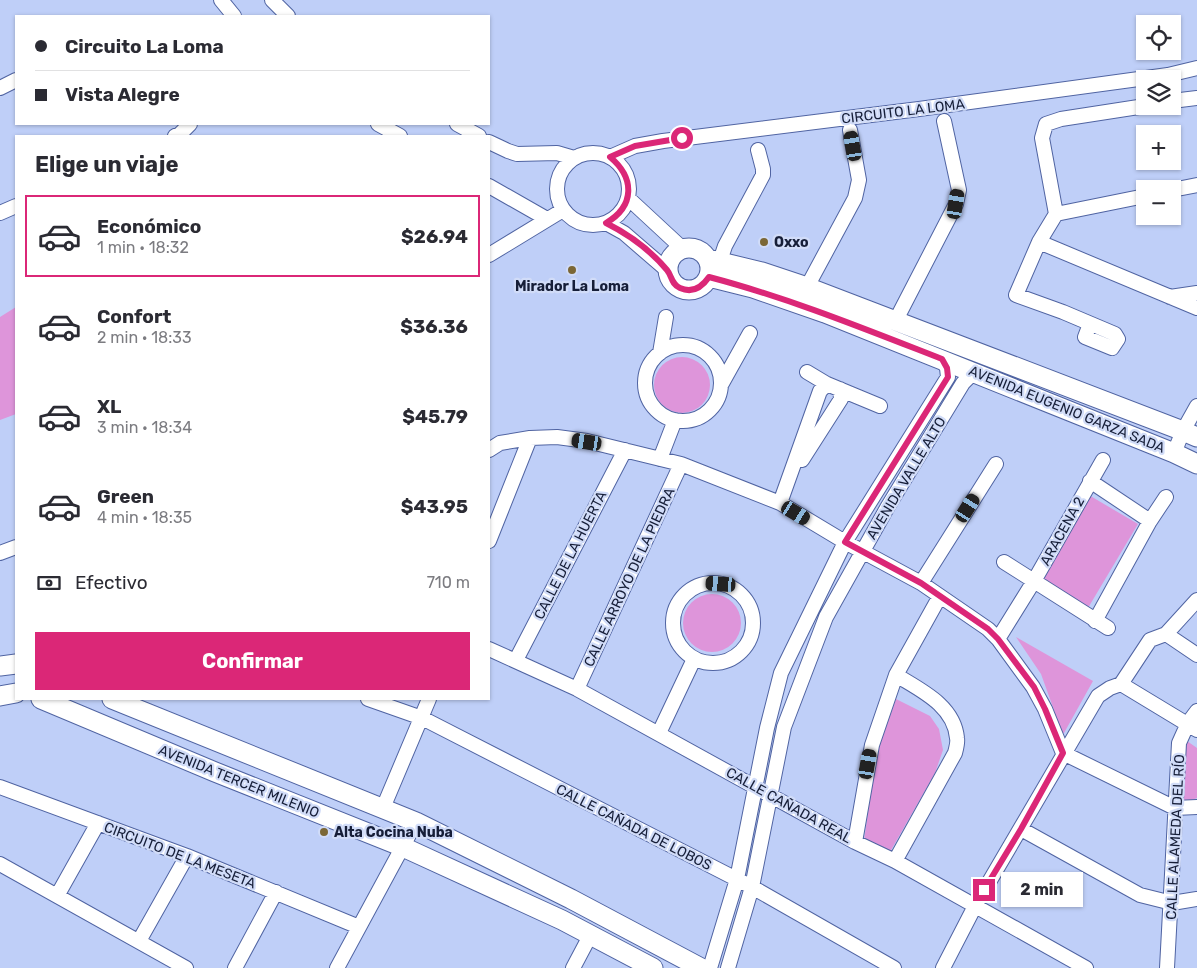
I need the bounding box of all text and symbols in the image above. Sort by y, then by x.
map controls [1136,15,1181,225]
button: locate [1136,15,1181,60]
text: Circuito La Loma [65,35,224,58]
button: layers [1136,70,1181,115]
text: Vista Alegre [65,83,180,106]
street label: CIRCUITO LA LOMA [840,95,966,127]
button: + [1136,125,1181,170]
route start [671,127,693,149]
car [843,130,862,162]
text: Elige un viaje [35,151,179,178]
button: − [1136,180,1181,225]
car [946,188,965,220]
icon: car [37,214,82,259]
text: Económico [97,215,201,238]
text: $26.94 [401,225,468,248]
place label: Oxxo [774,234,809,251]
marker: Oxxo [758,236,770,248]
text: 1 min · 18:32 [97,238,189,257]
marker: Mirador La Loma [566,264,578,276]
place label: Mirador La Loma [515,278,629,295]
icon: car [37,304,82,349]
text: Confort [97,305,171,328]
text: $36.36 [400,315,468,338]
text: 2 min · 18:33 [97,328,192,347]
street label: AVENIDA EUGENIO GARZA SADA [966,362,1168,457]
icon: car [37,394,82,439]
text: XL [97,395,121,418]
text: $45.79 [402,405,468,428]
street label: AVENIDA VALLE ALTO [863,414,950,542]
text: 3 min · 18:34 [97,418,192,437]
car [571,432,602,452]
icon: car [37,484,82,529]
street label: CALLE ARROYO DE LA PIEDRA [580,484,679,669]
text: Green [97,485,154,508]
street label: CALLE DE LA HUERTA [531,488,611,622]
car [953,491,982,525]
street label: ARACENA 2 [1037,494,1088,569]
text: $43.95 [401,495,468,518]
car [779,499,812,527]
text: 4 min · 18:35 [97,508,192,527]
icon: cash [35,569,63,597]
text: Efectivo [75,571,148,594]
text: 710 m [427,573,470,592]
car [705,575,736,593]
button: Confirmar [35,632,470,690]
street label: AVENIDA TERCER MILENIO [156,741,322,822]
car [858,748,877,780]
street label: CALLE ALAMEDA DEL RÍO [1162,754,1188,920]
street label: CALLE CAÑADA REAL [723,763,855,847]
street label: CALLE CAÑADA DE LOBOS [553,780,715,874]
street label: CIRCUITO DE LA MESETA [102,819,259,893]
place label: Alta Cocina Nuba [334,824,453,841]
marker: Alta Cocina Nuba [318,826,330,838]
callout: 2 min [1002,872,1084,908]
route end [973,879,995,901]
text: 2 min [1020,880,1064,899]

